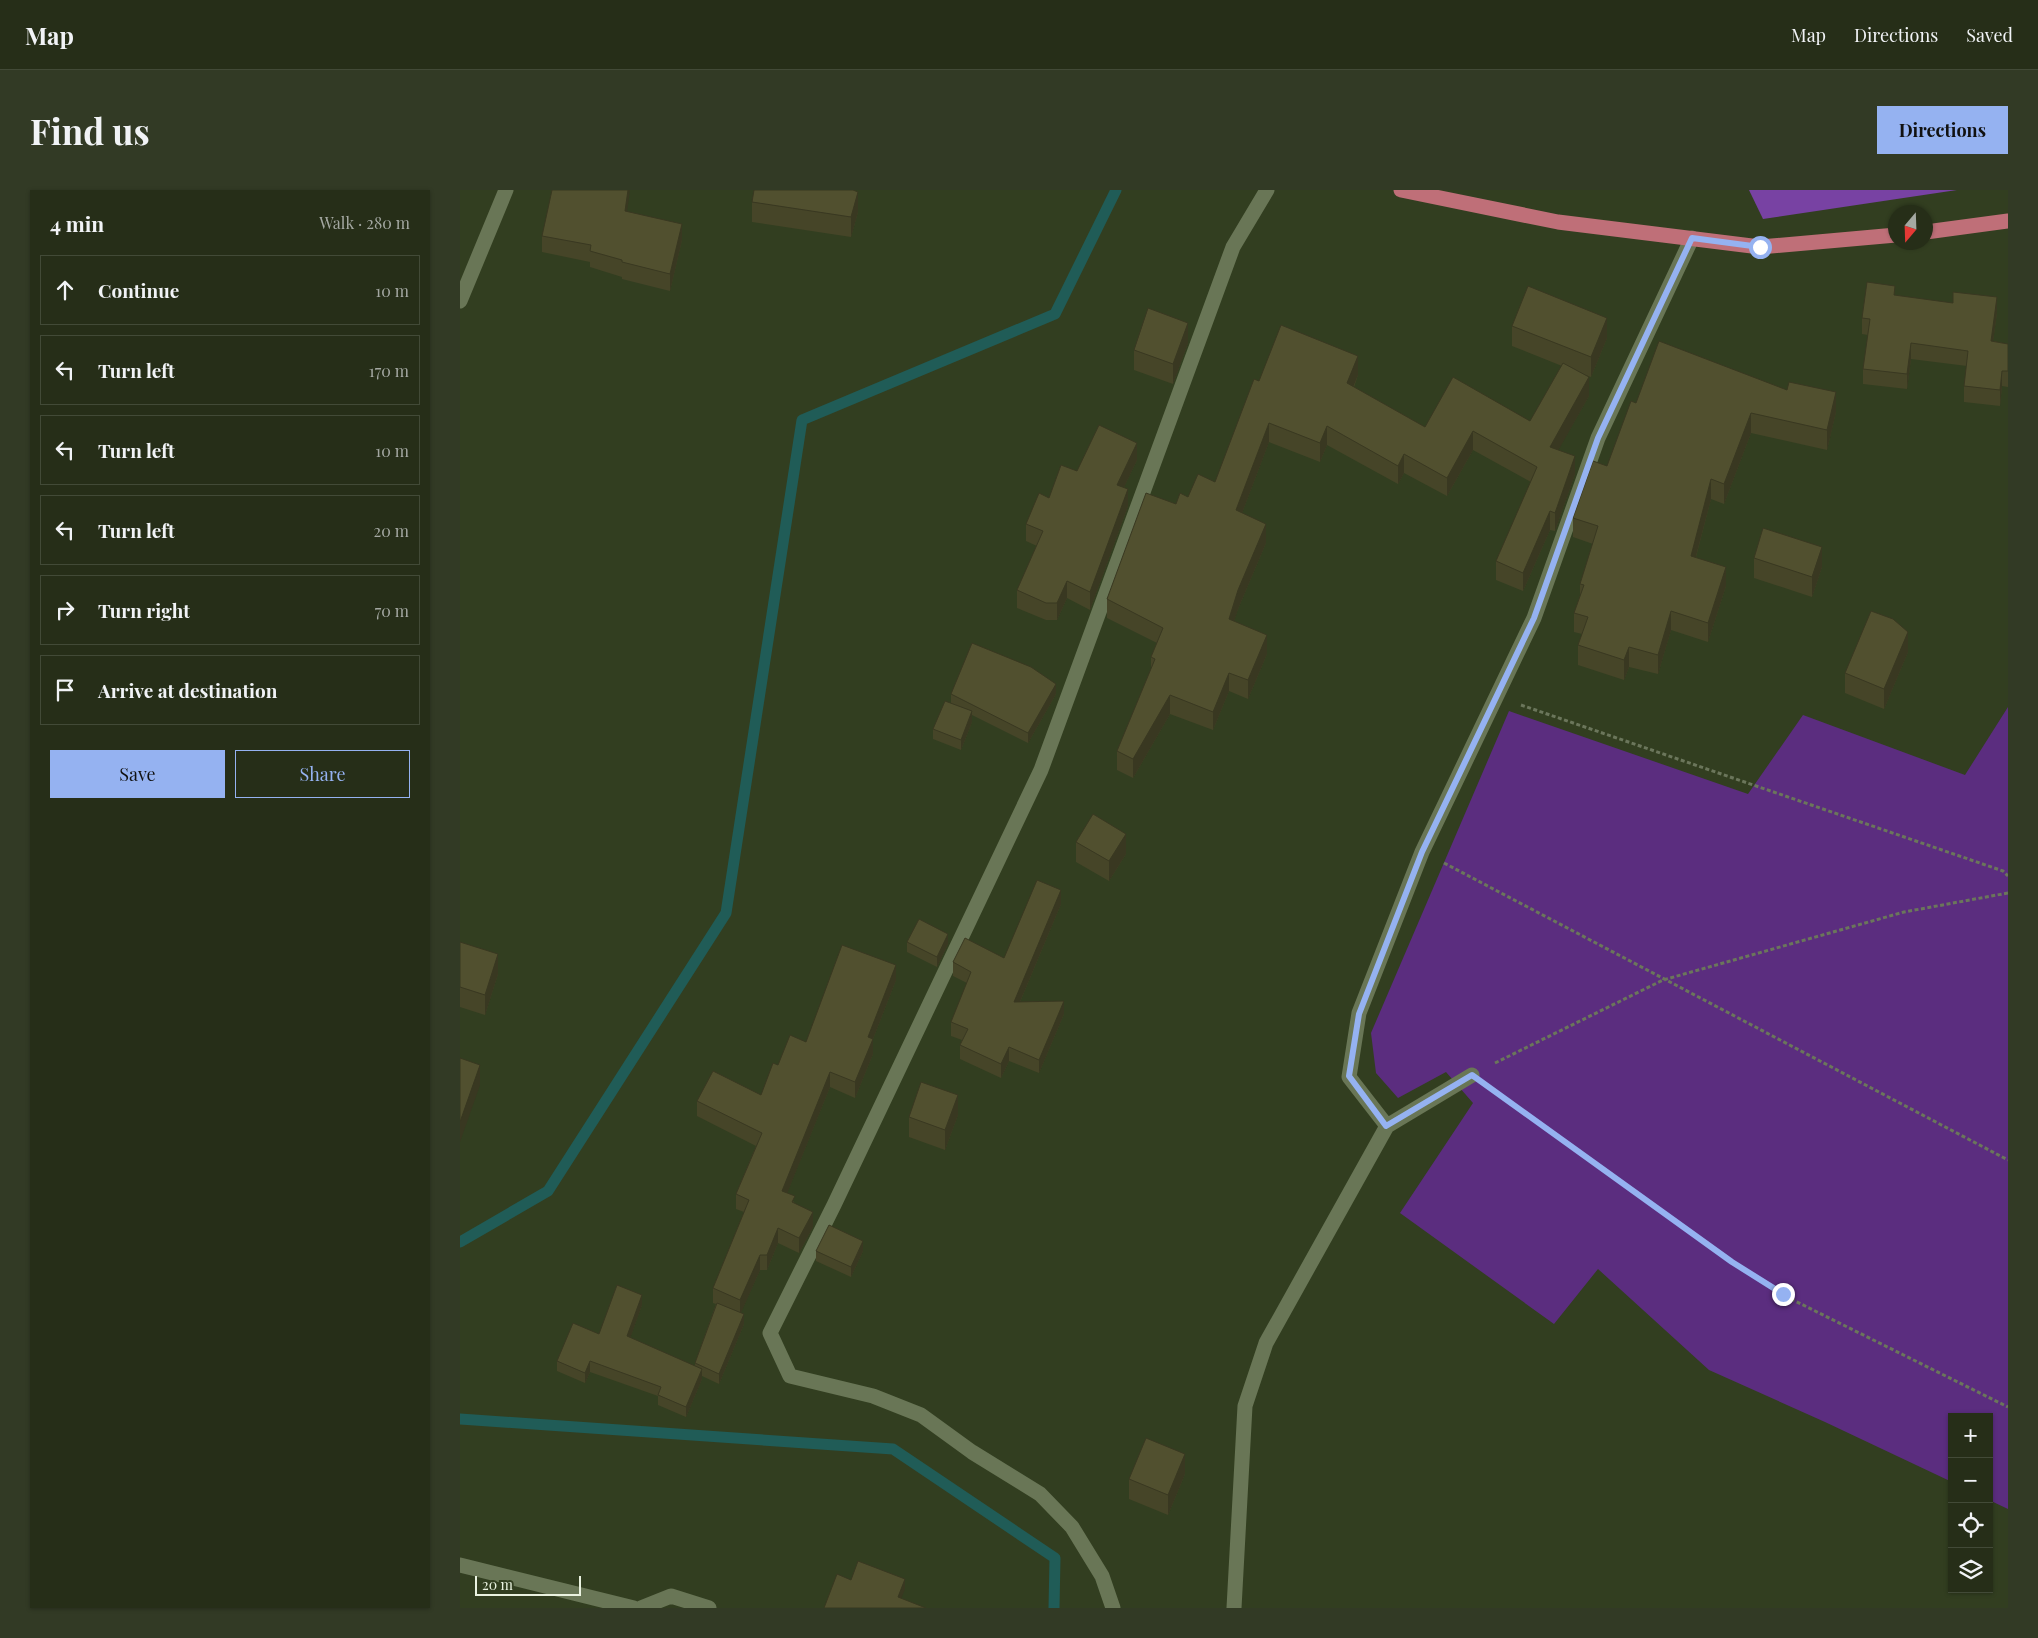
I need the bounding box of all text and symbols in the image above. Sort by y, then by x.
text: Map [25,19,74,51]
text: Map [1791,23,1826,47]
text: Directions [1854,23,1938,47]
text: Saved [1966,23,2013,47]
button: Directions [1877,106,2008,154]
text: Find us [30,107,150,154]
north arrow [1888,205,1933,250]
text: 4 min [50,209,104,237]
text: Walk · 280 m [319,212,410,233]
route start [1749,236,1772,259]
icon: ahead [51,276,79,304]
text: Continue [98,277,179,303]
text: 10 m [375,280,409,301]
icon: left [51,356,79,384]
text: Turn left [98,357,175,383]
text: 170 m [369,360,409,381]
icon: left [51,436,79,464]
text: Turn left [98,437,175,463]
text: 10 m [375,440,409,461]
icon: left [51,516,79,544]
text: Turn left [98,517,175,543]
text: 20 m [374,520,409,541]
icon: right [51,596,79,624]
text: Turn right [98,597,190,623]
text: 70 m [375,600,409,621]
icon: arrive [51,676,79,704]
text: Arrive at destination [98,677,278,703]
button: Save [50,750,225,798]
button: Share [235,750,410,798]
route end [1772,1283,1795,1306]
map controls [1948,1413,1993,1593]
button: + [1948,1413,1993,1458]
button: − [1948,1458,1993,1503]
button: locate [1948,1503,1993,1548]
button: layers [1948,1548,1993,1593]
scale bar [475,1573,581,1596]
text: 20 m [482,1575,513,1594]

